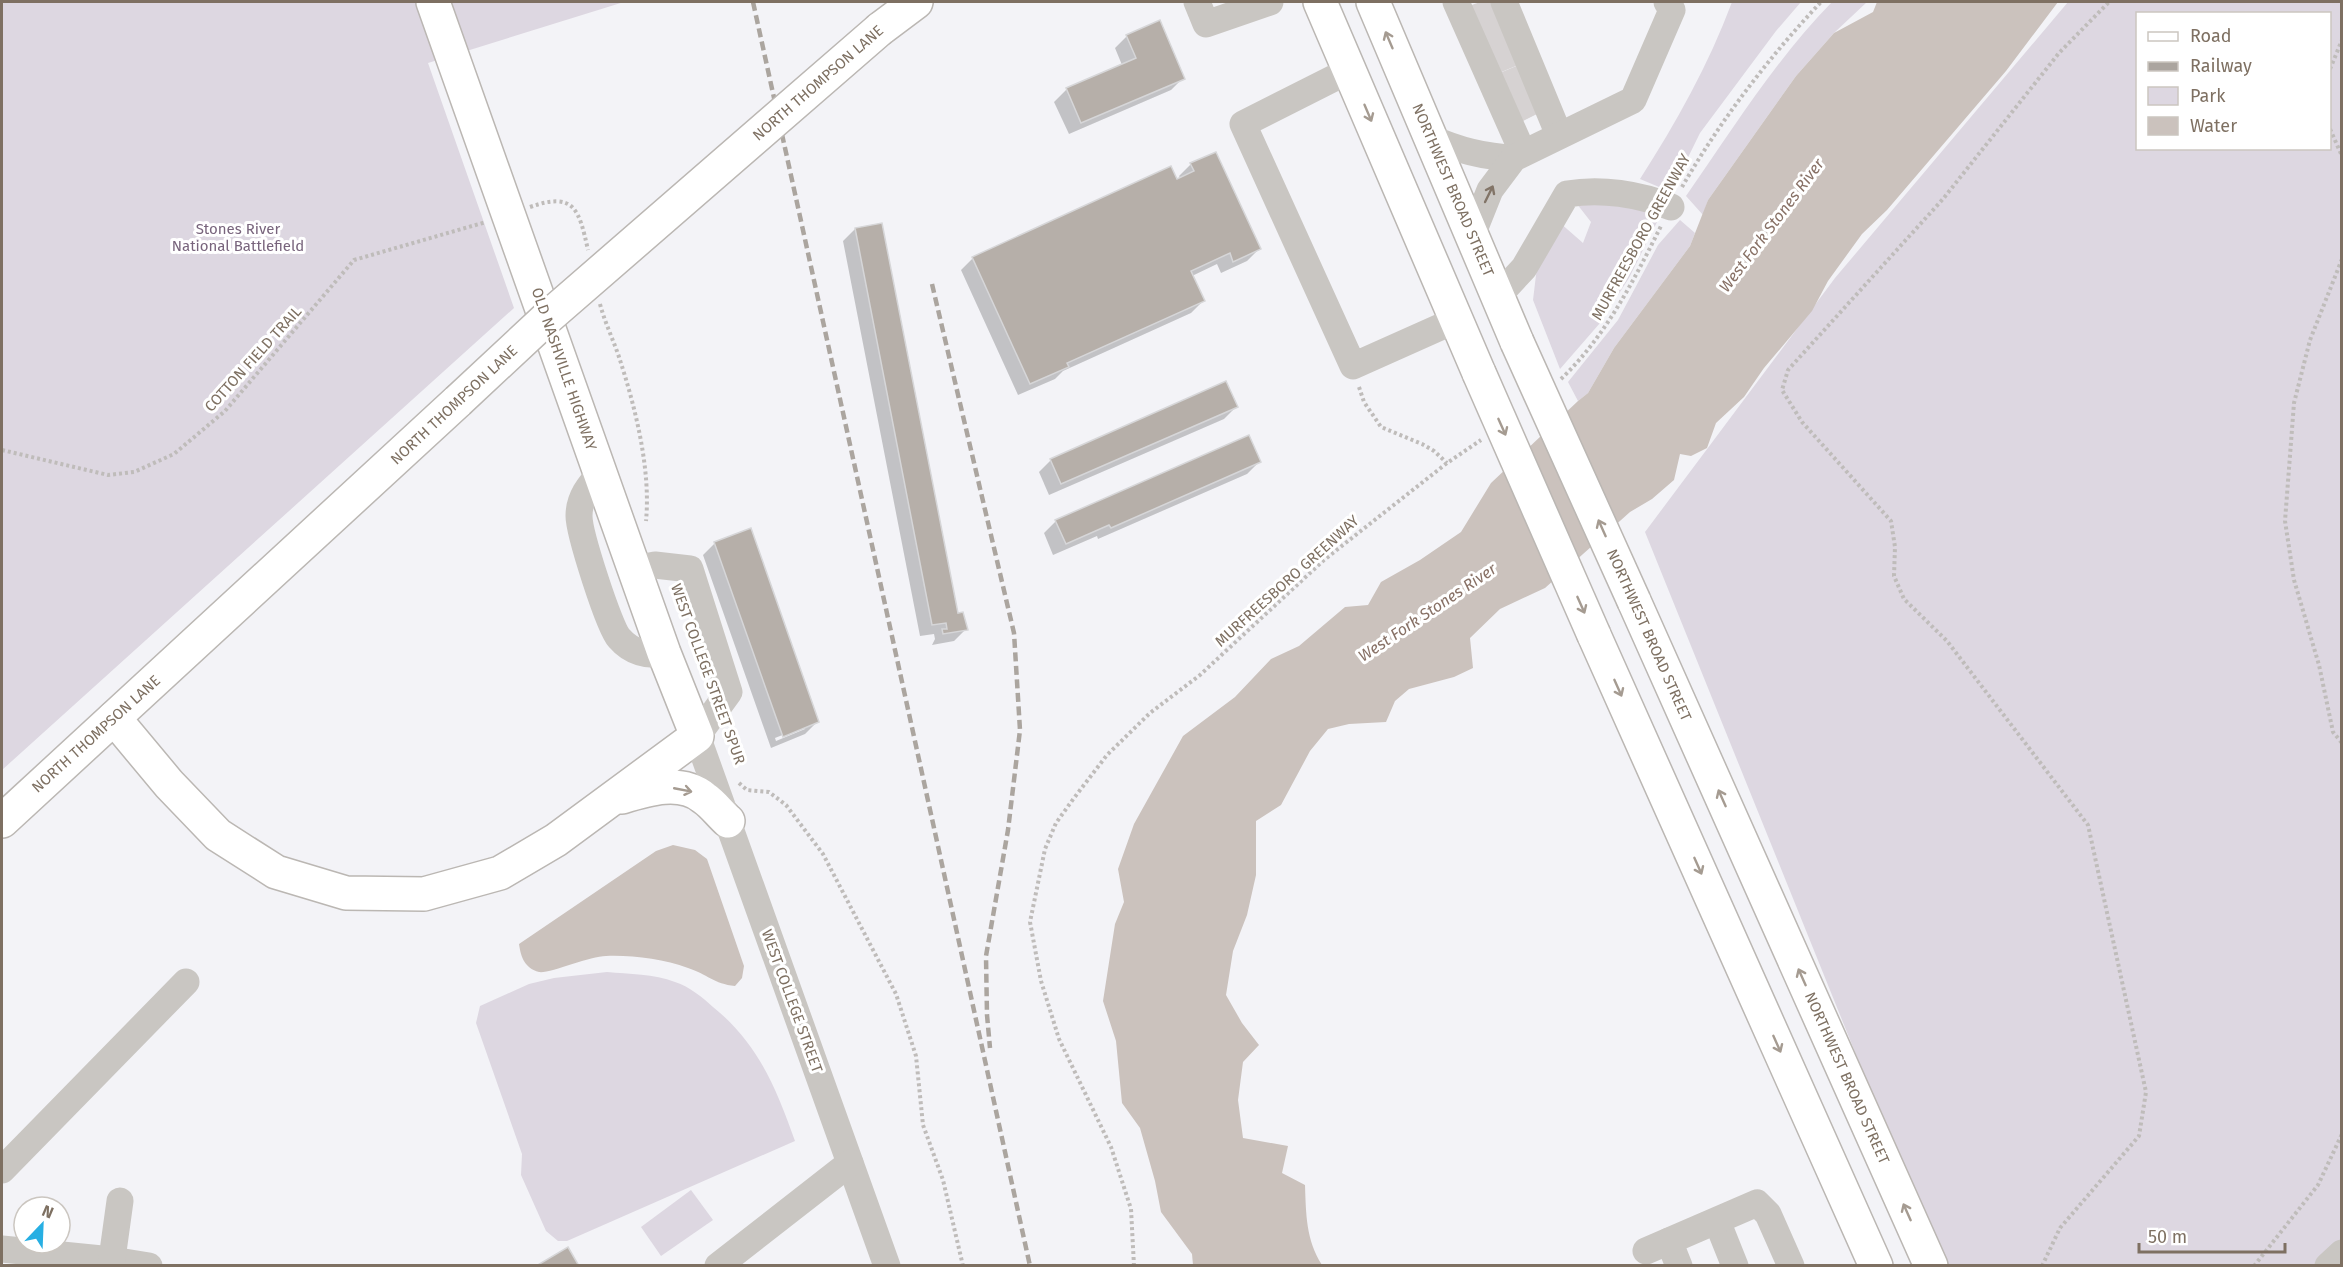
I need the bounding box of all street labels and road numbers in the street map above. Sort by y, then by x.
street label: NORTH THOMPSON LANE [749,22,887,144]
street label: NORTHWEST BROAD STREET [1408,101,1498,279]
street label: MURFREESBORO GREENWAY [1588,150,1695,323]
street label: OLD NASHVILLE HIGHWAY [528,285,601,454]
street label: COTTON FIELD TRAIL [201,302,305,415]
street label: NORTH THOMPSON LANE [387,342,521,468]
street label: MURFREESBORO GREENWAY [1211,511,1363,650]
street label: NORTHWEST BROAD STREET [1603,546,1695,724]
street label: WEST COLLEGE STREET SPUR [667,581,749,767]
street label: NORTH THOMPSON LANE [28,672,164,796]
street label: WEST COLLEGE STREET [758,927,826,1075]
street label: NORTHWEST BROAD STREET [1801,989,1893,1167]

